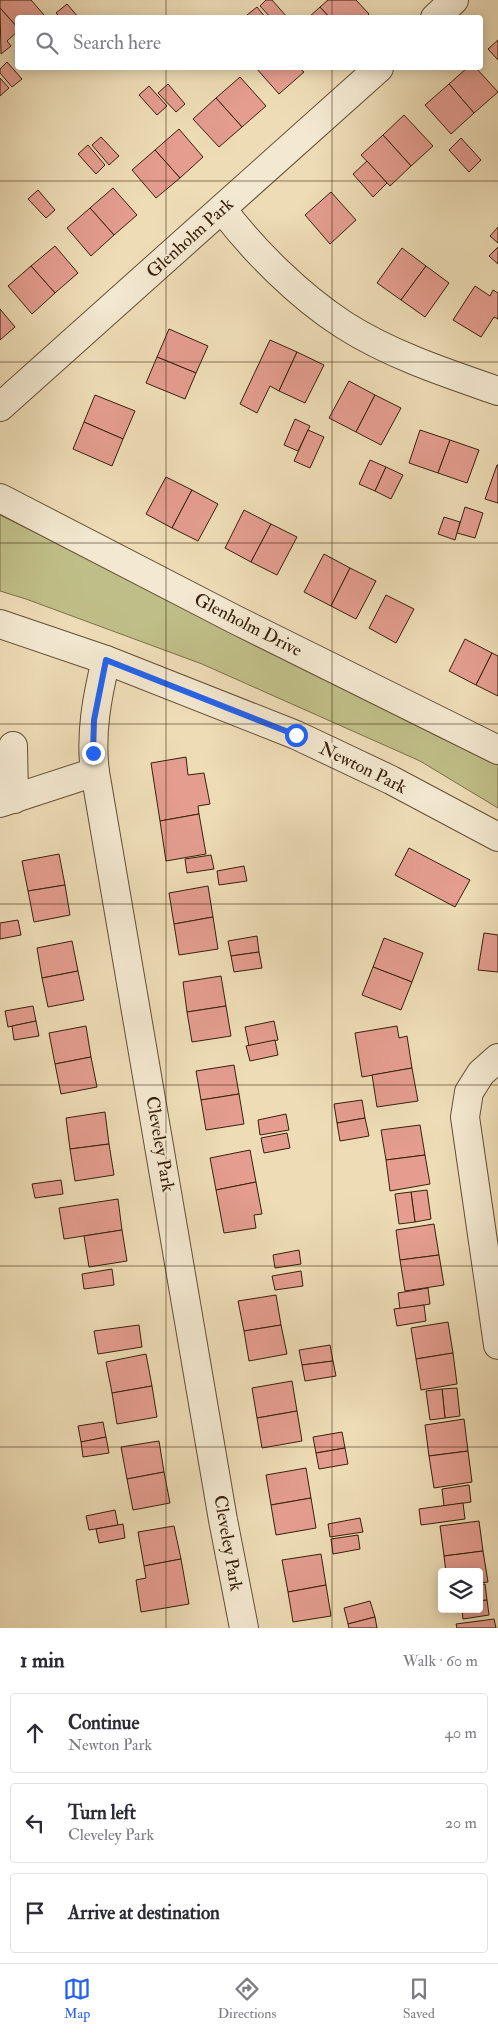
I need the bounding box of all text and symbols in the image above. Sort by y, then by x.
search box [15,15,483,70]
icon: search [33,29,61,57]
text: Search here [73,31,161,55]
street label: Glenholm Park [142,193,239,283]
street label: Glenholm Drive [190,588,306,662]
route start [285,724,308,747]
street label: Newton Park [315,737,411,799]
route end [82,742,105,765]
street label: Cleveley Park [140,1094,180,1194]
street label: Cleveley Park [208,1493,248,1593]
map controls [438,1568,483,1613]
button: layers [438,1568,483,1613]
text: 1 min [20,1647,65,1674]
text: Walk · 60 m [403,1651,478,1671]
text: Continue [68,1711,139,1735]
icon: ahead [21,1719,49,1747]
text: 40 m [444,1723,477,1743]
text: Newton Park [68,1735,152,1755]
text: Turn left [68,1801,136,1825]
icon: left [21,1809,49,1837]
text: 20 m [445,1813,477,1833]
text: Cleveley Park [68,1825,154,1845]
icon: arrive [21,1899,49,1927]
text: Arrive at destination [68,1901,220,1925]
tab: Map [63,1975,91,2022]
tab: Directions [218,1975,276,2022]
tab: Saved [403,1975,435,2022]

